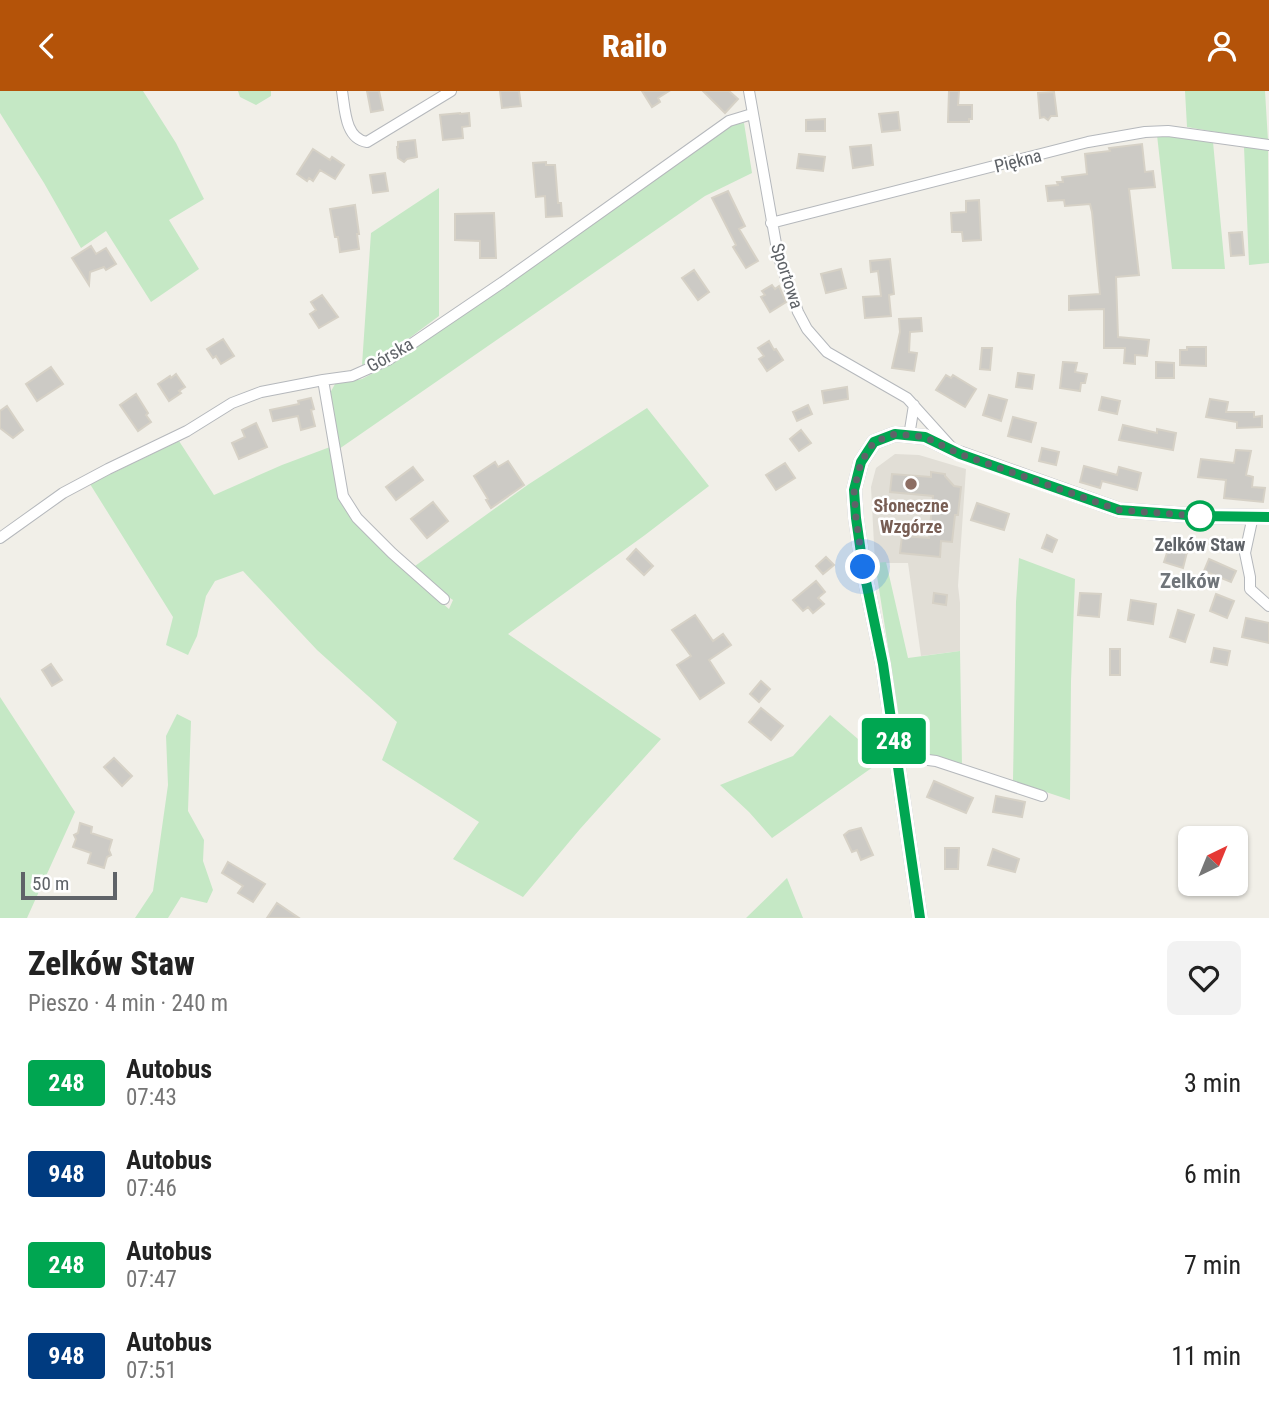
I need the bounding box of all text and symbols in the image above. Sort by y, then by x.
icon: back [28,27,66,65]
text: Railo [602,27,667,65]
icon: person [1203,27,1241,65]
street label: Piękna [992,145,1044,177]
street label: Sportowa [767,240,808,311]
street label: Górska [363,333,417,376]
marker: Słoneczne Wzgórze [903,476,919,492]
place label: Słoneczne Wzgórze [873,495,949,537]
marker: Zelków Staw [1185,501,1215,531]
place label: Zelków Staw [1155,534,1246,555]
your location [845,549,880,584]
district label: Zelków [1160,569,1220,593]
line badge: 248 [854,718,934,764]
text: 248 [876,727,912,755]
north arrow [1178,826,1248,896]
map controls [1178,826,1248,896]
scale bar [21,869,117,901]
text: 50 m [32,872,69,895]
button: heart [1167,941,1241,1015]
text: Zelków Staw [28,944,195,983]
text: Pieszo · 4 min · 240 m [28,990,228,1017]
text: Autobus [126,1054,212,1084]
text: 3 min [1184,1068,1241,1098]
text: 248 [48,1069,85,1097]
text: 07:43 [126,1084,177,1111]
text: Autobus [126,1145,212,1175]
text: 6 min [1184,1159,1241,1189]
text: 948 [48,1160,85,1188]
text: 07:46 [126,1175,177,1202]
text: Autobus [126,1236,212,1266]
text: 7 min [1184,1250,1241,1280]
text: 248 [48,1251,85,1279]
text: 07:47 [126,1266,177,1293]
text: Autobus [126,1327,212,1357]
text: 11 min [1171,1341,1241,1371]
text: 948 [48,1342,85,1370]
text: 07:51 [126,1357,177,1384]

